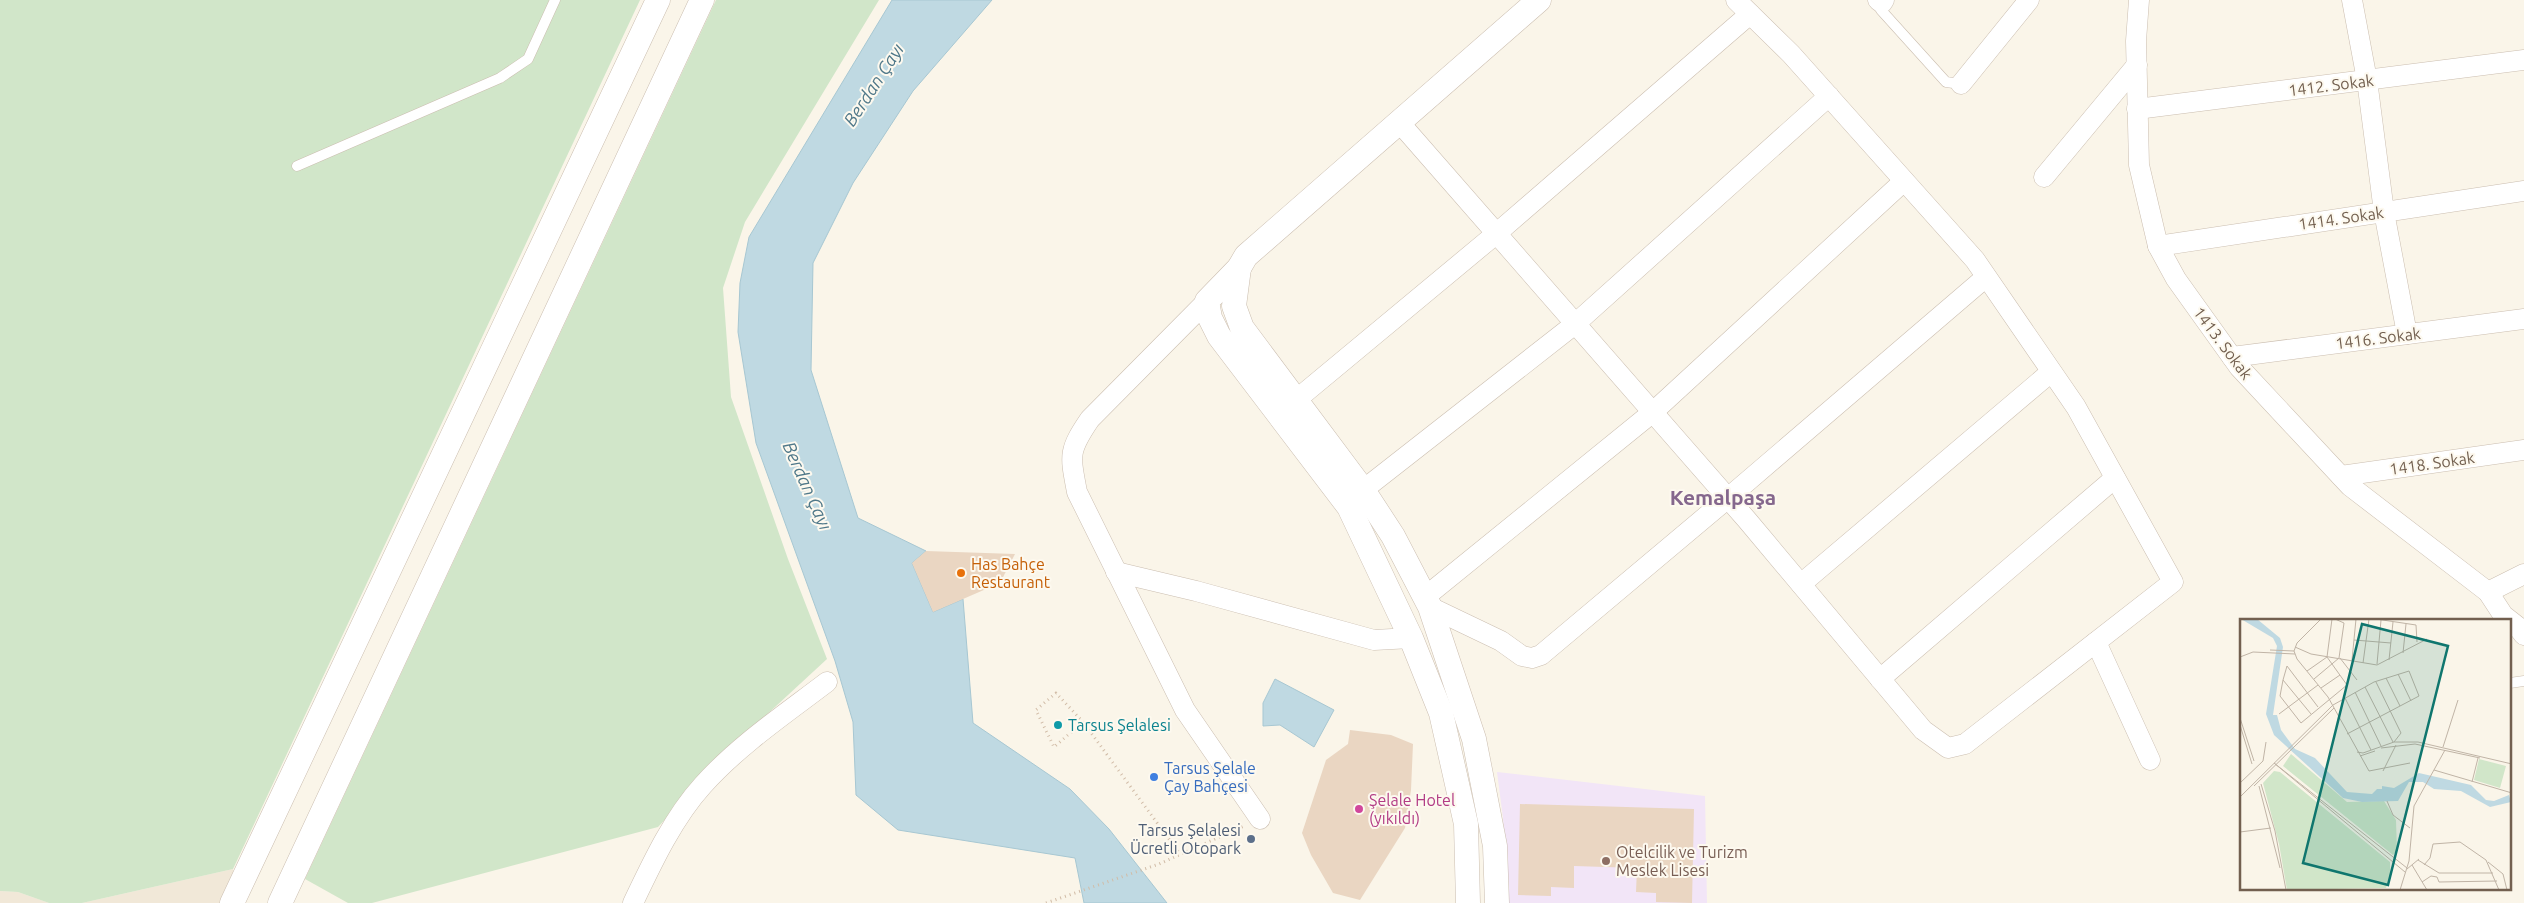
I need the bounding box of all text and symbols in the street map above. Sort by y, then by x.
water label: Berdan Çayı [839,39,908,129]
street label: 1412. Sokak [2287,71,2375,99]
street label: 1414. Sokak [2297,203,2385,233]
street label: 1413. Sokak [2190,303,2256,383]
street label: 1416. Sokak [2334,324,2422,352]
water label: Berdan Çayı [780,438,836,533]
street label: 1418. Sokak [2388,448,2476,478]
district label: Kemalpaşa [1670,485,1776,509]
place label: Has Bahçe Restaurant [971,555,1051,591]
marker: Has Bahçe Restaurant [955,567,967,579]
inset map [2240,619,2512,890]
place label: Tarsus Şelalesi [1068,716,1171,734]
marker: Tarsus Şelalesi [1052,719,1064,731]
place label: Tarsus Şelale Çay Bahçesi [1164,759,1256,795]
marker: Tarsus Şelale Çay Bahçesi [1148,771,1160,783]
place label: Şelale Hotel (yıkıldı) [1369,791,1455,828]
marker: Şelale Hotel (yıkıldı) [1353,803,1365,815]
place label: Tarsus Şelalesi Ücretli Otopark [1130,821,1241,857]
marker: Tarsus Şelalesi Ücretli Otopark [1245,833,1257,845]
place label: Otelcilik ve Turizm Meslek Lisesi [1616,843,1748,879]
marker: Otelcilik ve Turizm Meslek Lisesi [1600,855,1612,867]

